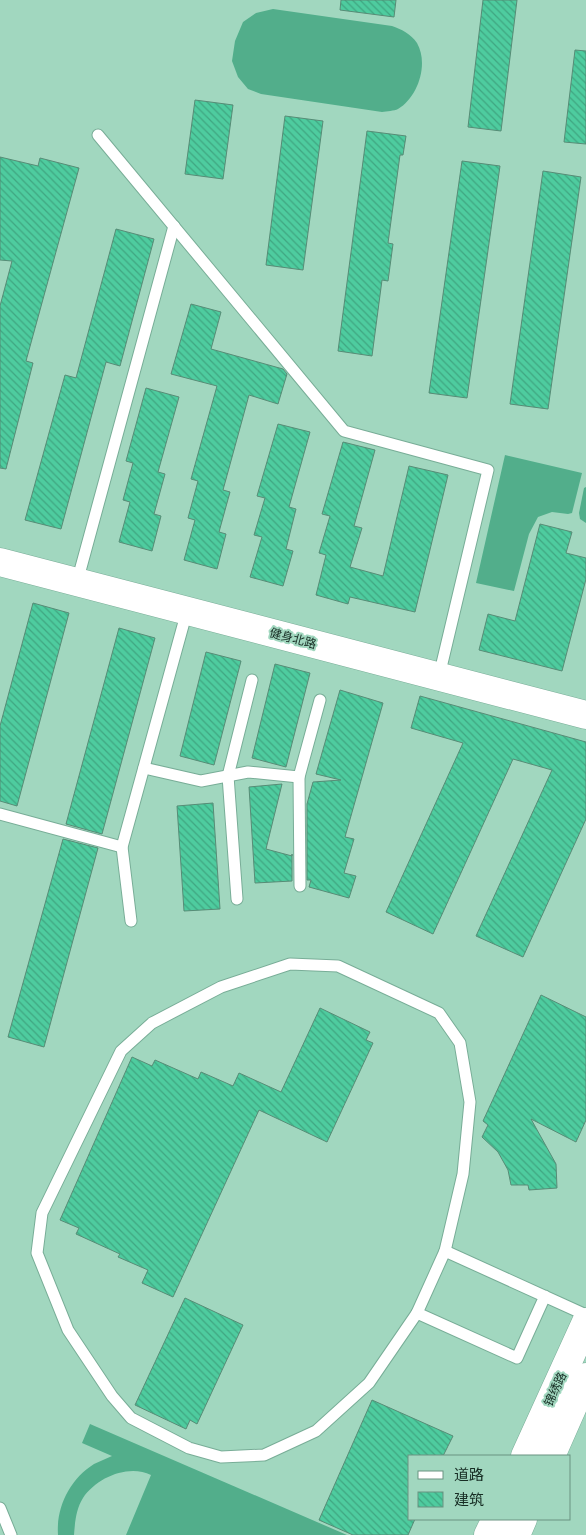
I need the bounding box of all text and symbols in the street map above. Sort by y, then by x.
street label: 健身北路 [268,624,318,652]
street label: 锦绣路 [540,1369,570,1409]
legend [408,1455,571,1520]
text: 道路 [454,1464,484,1485]
text: 建筑 [454,1489,484,1510]

